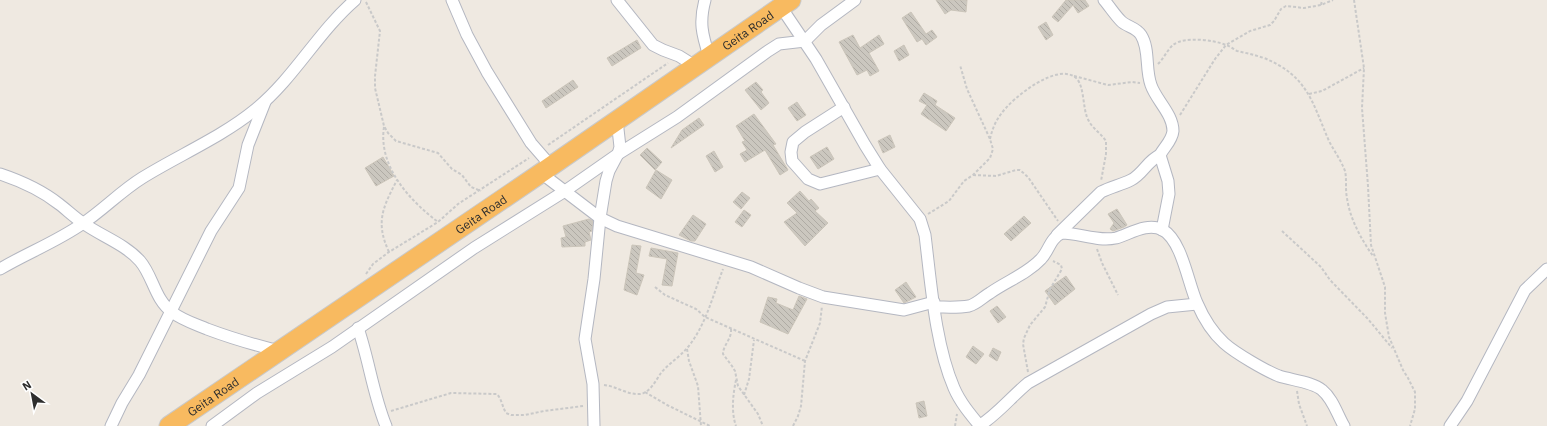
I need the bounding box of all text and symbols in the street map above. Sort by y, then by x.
street label: Geita Road [719,7,776,53]
street label: Geita Road [452,191,509,237]
street label: Geita Road [184,373,241,419]
north arrow [12,374,52,414]
text: N [20,377,34,394]

